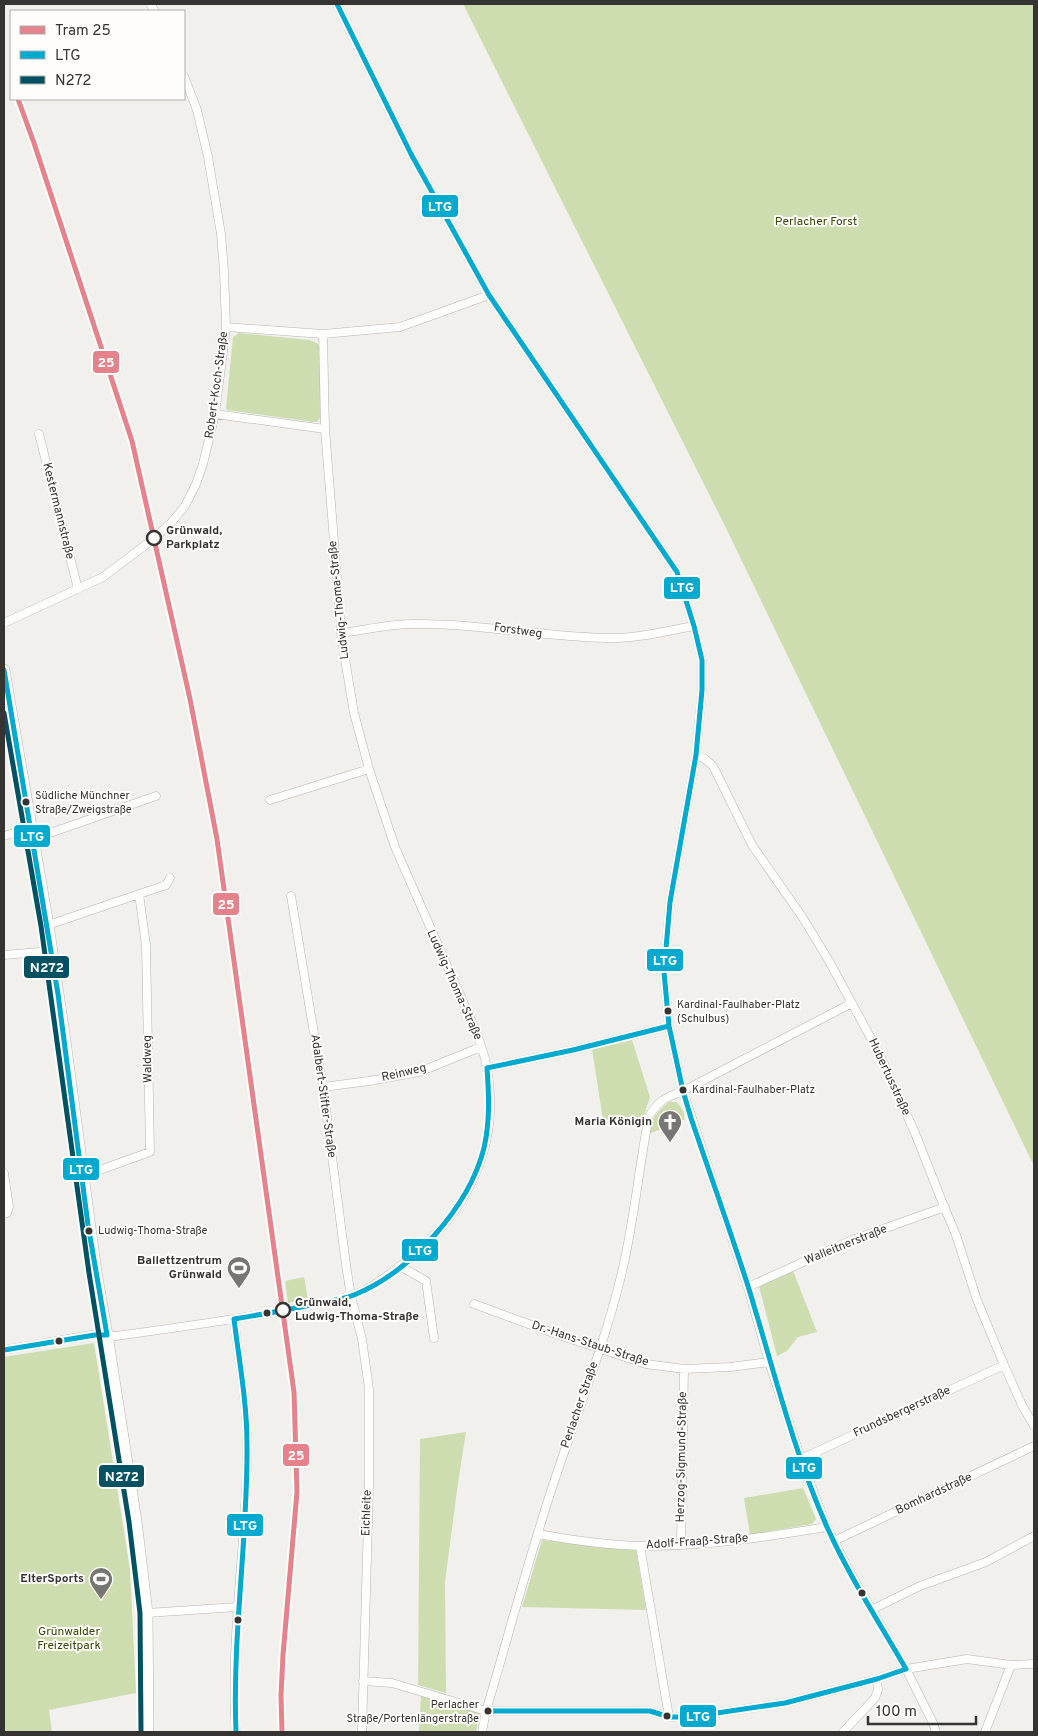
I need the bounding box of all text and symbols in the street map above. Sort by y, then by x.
legend [10,10,185,100]
text: Tram 25 [55,22,111,41]
text: LTG [55,47,81,66]
text: N272 [55,72,91,91]
line badge: LTG [421,194,459,218]
text: LTG [428,199,452,216]
park label: Perlacher Forst [775,214,857,230]
street label: Robert-Koch-Straße [202,330,232,440]
line badge: 25 [92,350,120,374]
text: 25 [97,355,115,372]
street label: Kestermannstraße [38,461,78,561]
place label: Grünwald, Parkplatz [166,523,222,553]
marker: Grünwald, Parkplatz [146,530,162,546]
street label: Ludwig-Thoma-Straße [325,540,353,660]
line badge: LTG [663,576,701,600]
text: LTG [670,580,694,597]
street label: Forstweg [493,620,543,642]
place label: Südliche Münchner Straße/Zweigstraße [35,789,132,817]
marker: Südliche Münchner Straße/Zweigstraße [21,797,31,807]
line badge: LTG [13,824,51,848]
text: LTG [20,829,44,846]
line badge: 25 [212,892,240,916]
text: 25 [217,897,235,914]
street label: Ludwig-Thoma-Straße [422,927,486,1043]
line badge: LTG [646,948,684,972]
text: LTG [653,953,677,970]
line badge: N272 [23,955,70,979]
text: N272 [30,960,64,977]
place label: Kardinal-Faulhaber-Platz (Schulbus) [677,998,800,1026]
marker: Kardinal-Faulhaber-Platz (Schulbus) [663,1006,673,1016]
street label: Adalbert-Stifter-Straße [306,1033,340,1159]
street label: Waldweg [140,1035,156,1083]
street label: Hubertusstraße [864,1036,914,1118]
street label: Reinweg [380,1060,428,1086]
place label: Kardinal-Faulhaber-Platz [692,1083,815,1097]
marker: Kardinal-Faulhaber-Platz [678,1085,688,1095]
church icon: Maria Königin [657,1109,683,1143]
place label: Maria Königin [575,1114,652,1130]
line badge: LTG [62,1157,100,1181]
text: LTG [69,1162,93,1179]
street label: Walleitnerstraße [802,1221,890,1269]
place label: Ludwig-Thoma-Straße [98,1224,208,1238]
marker: Ludwig-Thoma-Straße [84,1226,94,1236]
line badge: LTG [401,1238,439,1262]
text: LTG [408,1243,432,1260]
place label: Ballettzentrum Grünwald [137,1253,222,1283]
sports icon: Ballettzentrum Grünwald [226,1255,252,1289]
place label: Grünwald, Ludwig-Thoma-Straße [295,1295,419,1325]
marker: Grünwald, Ludwig-Thoma-Straße [275,1302,291,1318]
unlabelled marker [262,1308,272,1318]
street label: Dr.-Hans-Staub-Straße [529,1317,651,1371]
unlabelled marker [54,1336,64,1346]
street label: Perlacher Straße [558,1360,602,1450]
street label: Frundsbergerstraße [851,1382,953,1442]
street label: Herzog-Sigmund-Straße [673,1391,691,1523]
line badge: 25 [282,1443,310,1467]
text: 25 [287,1448,305,1465]
line badge: LTG [785,1456,823,1480]
text: LTG [792,1460,816,1477]
line badge: N272 [98,1464,145,1488]
text: N272 [105,1469,139,1486]
street label: Bomhardstraße [893,1469,975,1519]
street label: Eichleite [358,1489,376,1537]
line badge: LTG [226,1513,264,1537]
text: LTG [233,1518,257,1535]
street label: Adolf-Fraaß-Straße [645,1530,749,1554]
sports icon: ElterSports [88,1566,114,1600]
place label: ElterSports [20,1571,84,1587]
unlabelled marker [857,1588,867,1598]
unlabelled marker [233,1615,243,1625]
park label: Grünwalder Freizeitpark [37,1624,101,1654]
scale bar [868,1694,976,1726]
place label: Perlacher Straße/Portenlängerstraße [346,1698,480,1726]
text: 100 m [876,1703,917,1722]
line badge: LTG [679,1704,717,1728]
marker: Perlacher Straße/Portenlängerstraße [483,1706,493,1716]
text: LTG [686,1709,710,1726]
unlabelled marker [662,1711,672,1721]

